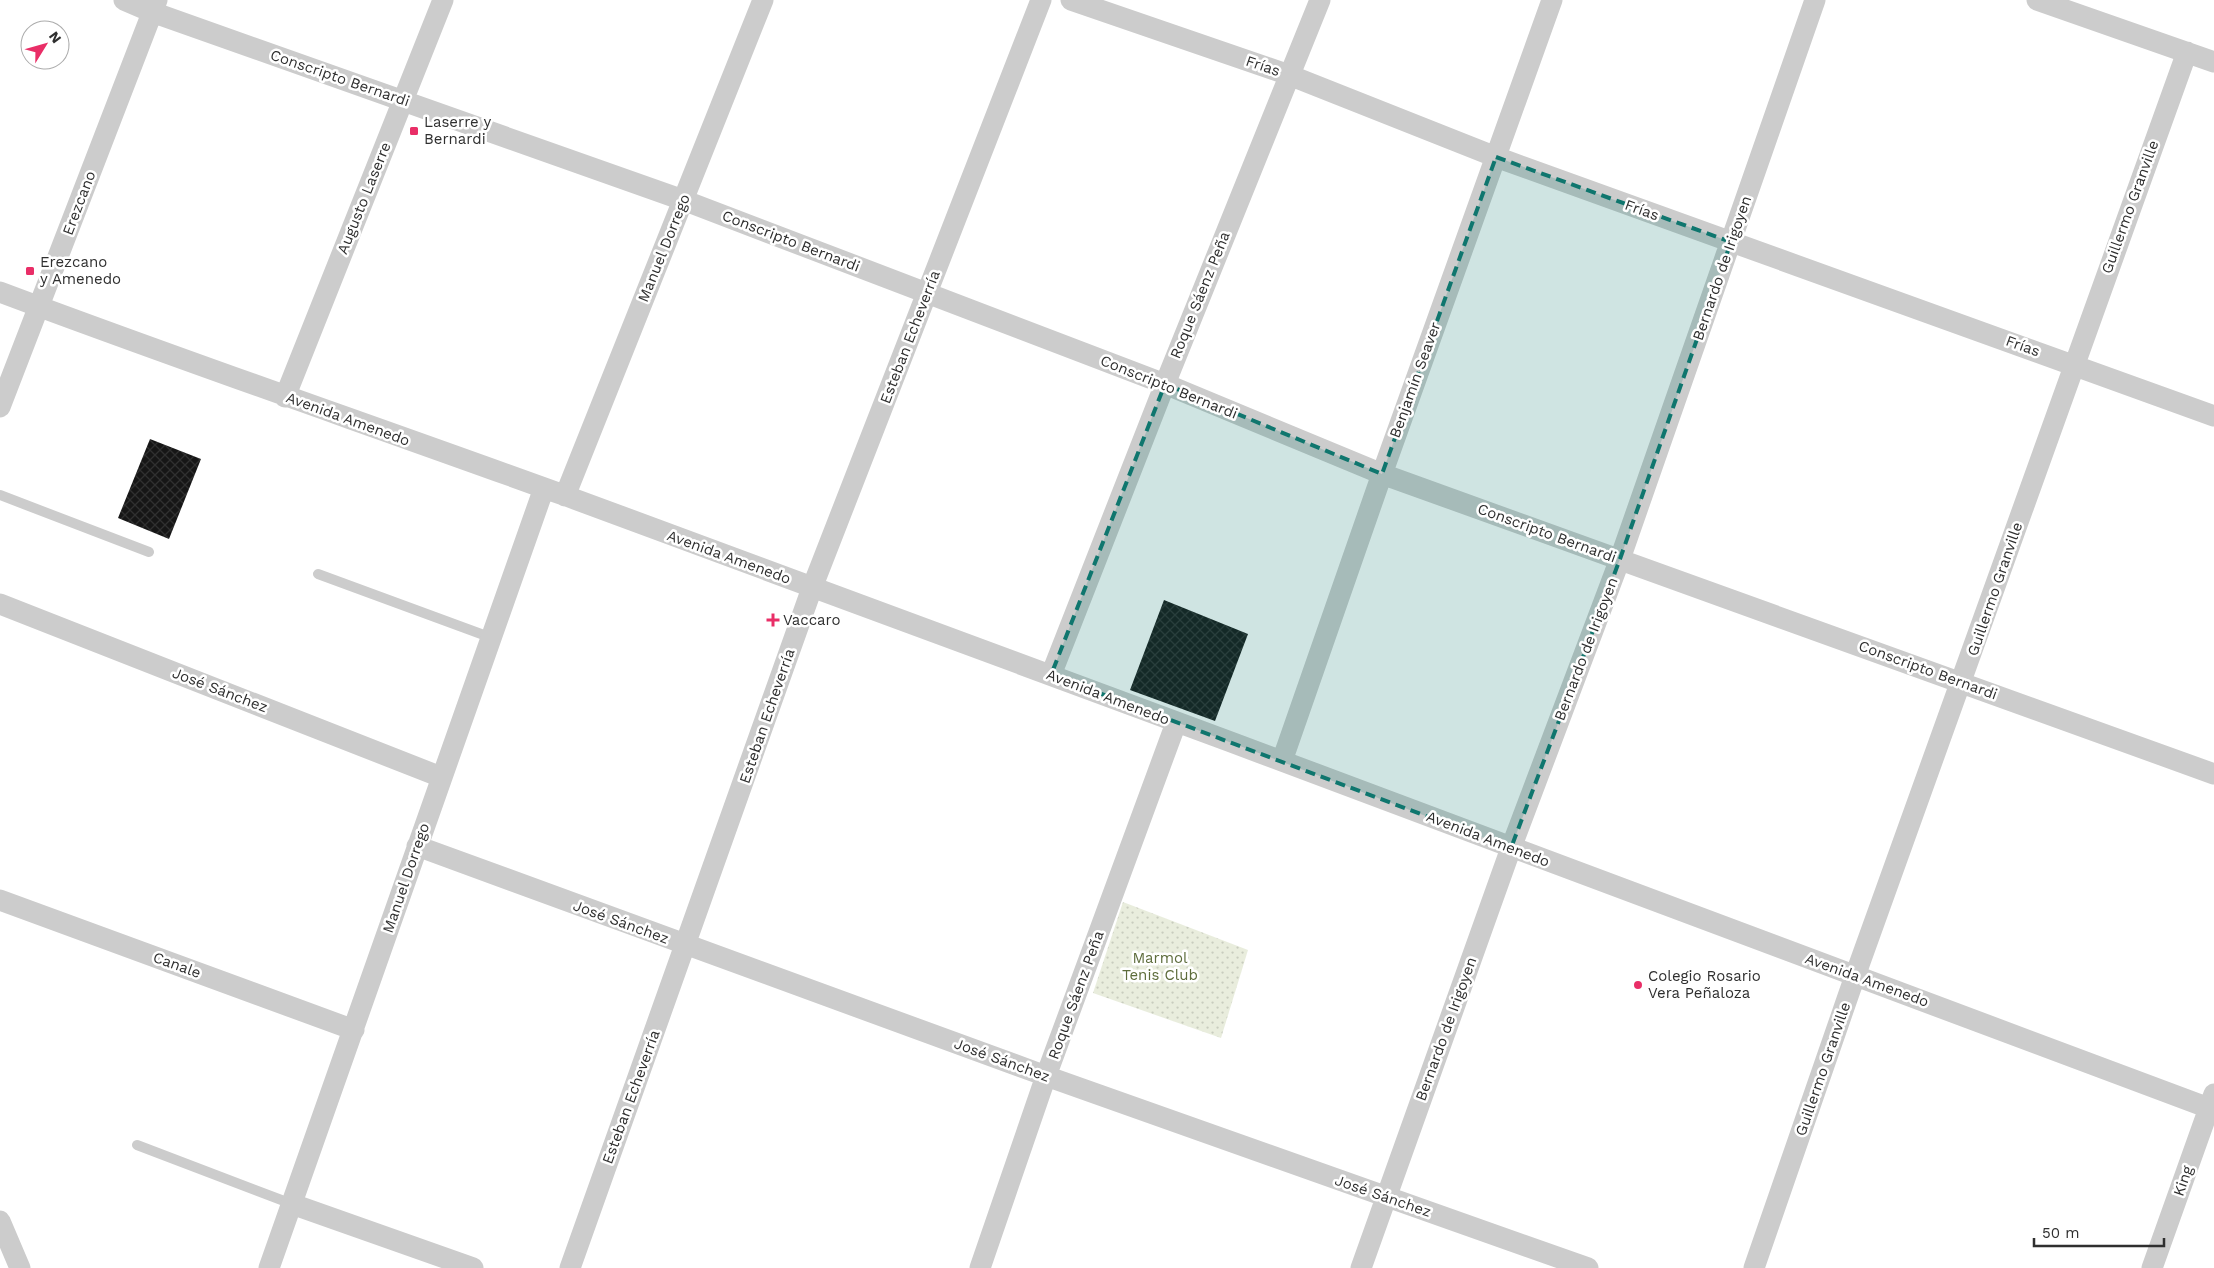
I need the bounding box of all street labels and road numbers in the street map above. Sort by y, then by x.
street label: Conscripto Bernardi [268,46,412,110]
street label: Frías [1244,52,1283,80]
street label: Guillermo Granville [2098,138,2162,276]
street label: Augusto Laserre [333,139,395,257]
street label: Erezcano [59,168,99,238]
street label: Manuel Dorrego [634,191,694,305]
street label: Bernardo de Irigoyen [1689,193,1755,343]
street label: Frías [1622,196,1662,224]
street label: Conscripto Bernardi [719,206,863,276]
street label: Roque Sáenz Peña [1166,228,1234,361]
street label: Esteban Echeverría [876,267,944,406]
street label: Benjamín Seaver [1386,320,1444,440]
street label: Frías [2003,332,2043,360]
street label: Conscripto Bernardi [1098,351,1240,423]
street label: Avenida Amenedo [284,388,412,450]
street label: Conscripto Bernardi [1475,500,1619,566]
street label: Guillermo Granville [1964,520,2026,658]
street label: Avenida Amenedo [665,526,793,588]
street label: Bernardo de Irigoyen [1550,575,1622,723]
street label: Conscripto Bernardi [1856,637,2000,703]
street label: Esteban Echeverría [735,646,799,786]
street label: José Sánchez [170,664,270,716]
street label: Avenida Amenedo [1044,665,1172,729]
street label: Avenida Amenedo [1424,807,1552,871]
street label: Manuel Dorrego [379,821,433,935]
street label: José Sánchez [571,896,671,948]
street label: Roque Sáenz Peña [1044,928,1108,1062]
street label: Canale [151,948,203,982]
street label: Avenida Amenedo [1803,949,1931,1011]
street label: Bernardo de Irigoyen [1412,955,1480,1103]
street label: Guillermo Granville [1792,1000,1854,1138]
street label: Esteban Echeverría [598,1027,664,1166]
street label: José Sánchez [952,1034,1052,1086]
street label: King [2169,1163,2197,1199]
street label: José Sánchez [1332,1171,1434,1221]

